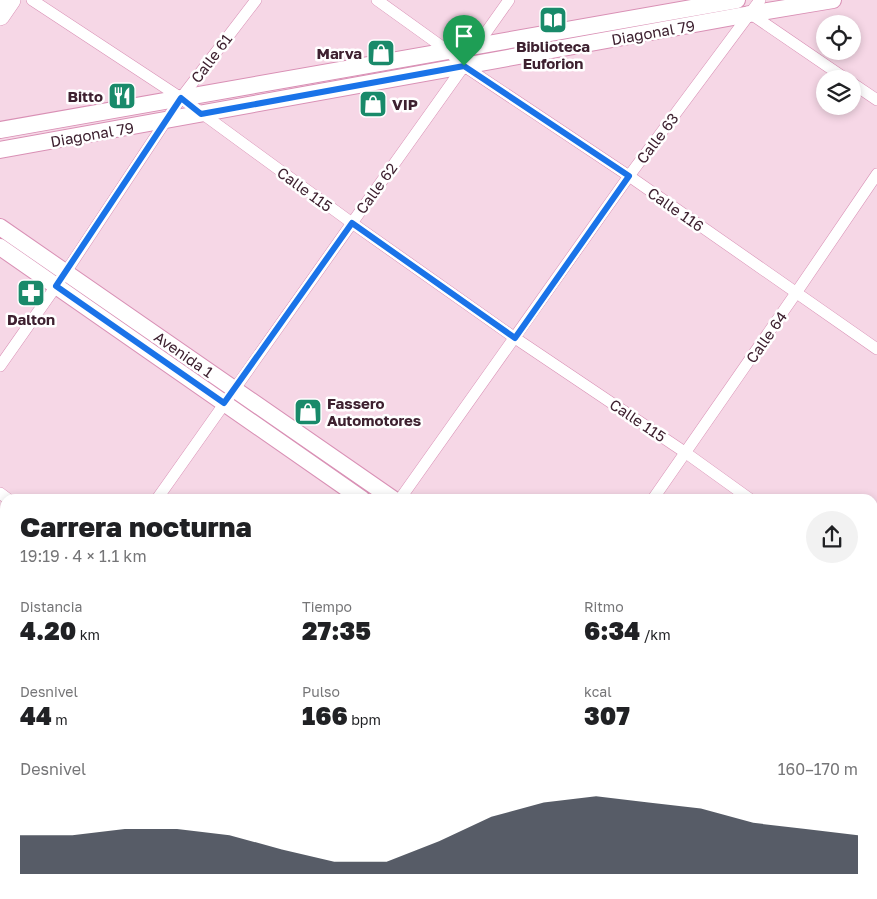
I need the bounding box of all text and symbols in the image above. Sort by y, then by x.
library icon: Biblioteca Euforion [538,5,568,35]
pin [443,15,485,66]
map controls [816,15,861,115]
button: locate [816,15,861,60]
street label: Diagonal 79 [610,16,696,48]
icon: arrive [450,22,478,50]
street label: Calle 61 [187,30,235,86]
place label: Biblioteca Euforion [516,37,590,72]
shop icon: Marva [366,38,396,68]
place label: Marva [317,44,362,62]
button: layers [816,70,861,115]
restaurant icon: Bitto [107,81,137,111]
place label: Bitto [67,87,103,105]
shop icon: VIP [358,89,388,119]
place label: VIP [392,95,418,113]
street label: Calle 63 [632,109,682,167]
street label: Diagonal 79 [49,118,135,150]
street label: Calle 62 [352,159,400,217]
street label: Calle 115 [274,163,336,215]
street label: Calle 116 [645,183,707,235]
pharmacy icon: Dalton [16,278,46,308]
street label: Calle 64 [742,308,790,366]
place label: Dalton [7,310,55,328]
street label: Avenida 1 [151,327,217,381]
place label: Fassero Automotores [327,394,421,429]
street label: Calle 115 [607,395,669,445]
shop icon: Fassero Automotores [293,397,323,427]
text: Carrera nocturna [20,510,252,543]
button: share [806,511,858,563]
text: 19:19 · 4 × 1.1 km [20,546,147,566]
text: Distancia [20,598,82,615]
text: Tiempo [302,598,352,615]
text: Ritmo [584,598,624,615]
text: 4.20 [20,615,76,646]
text: 27:35 [302,615,371,646]
text: 6:34 [584,615,640,646]
text: km [76,626,100,643]
text: /km [640,626,671,643]
text: Desnivel [20,683,78,700]
text: Pulso [302,683,340,700]
text: kcal [584,683,612,700]
text: 44 [20,700,52,731]
text: 166 [302,700,348,731]
text: 307 [584,700,630,731]
text: m [52,711,68,728]
text: bpm [348,711,381,728]
text: Desnivel [20,759,86,779]
text: 160–170 m [778,759,858,779]

